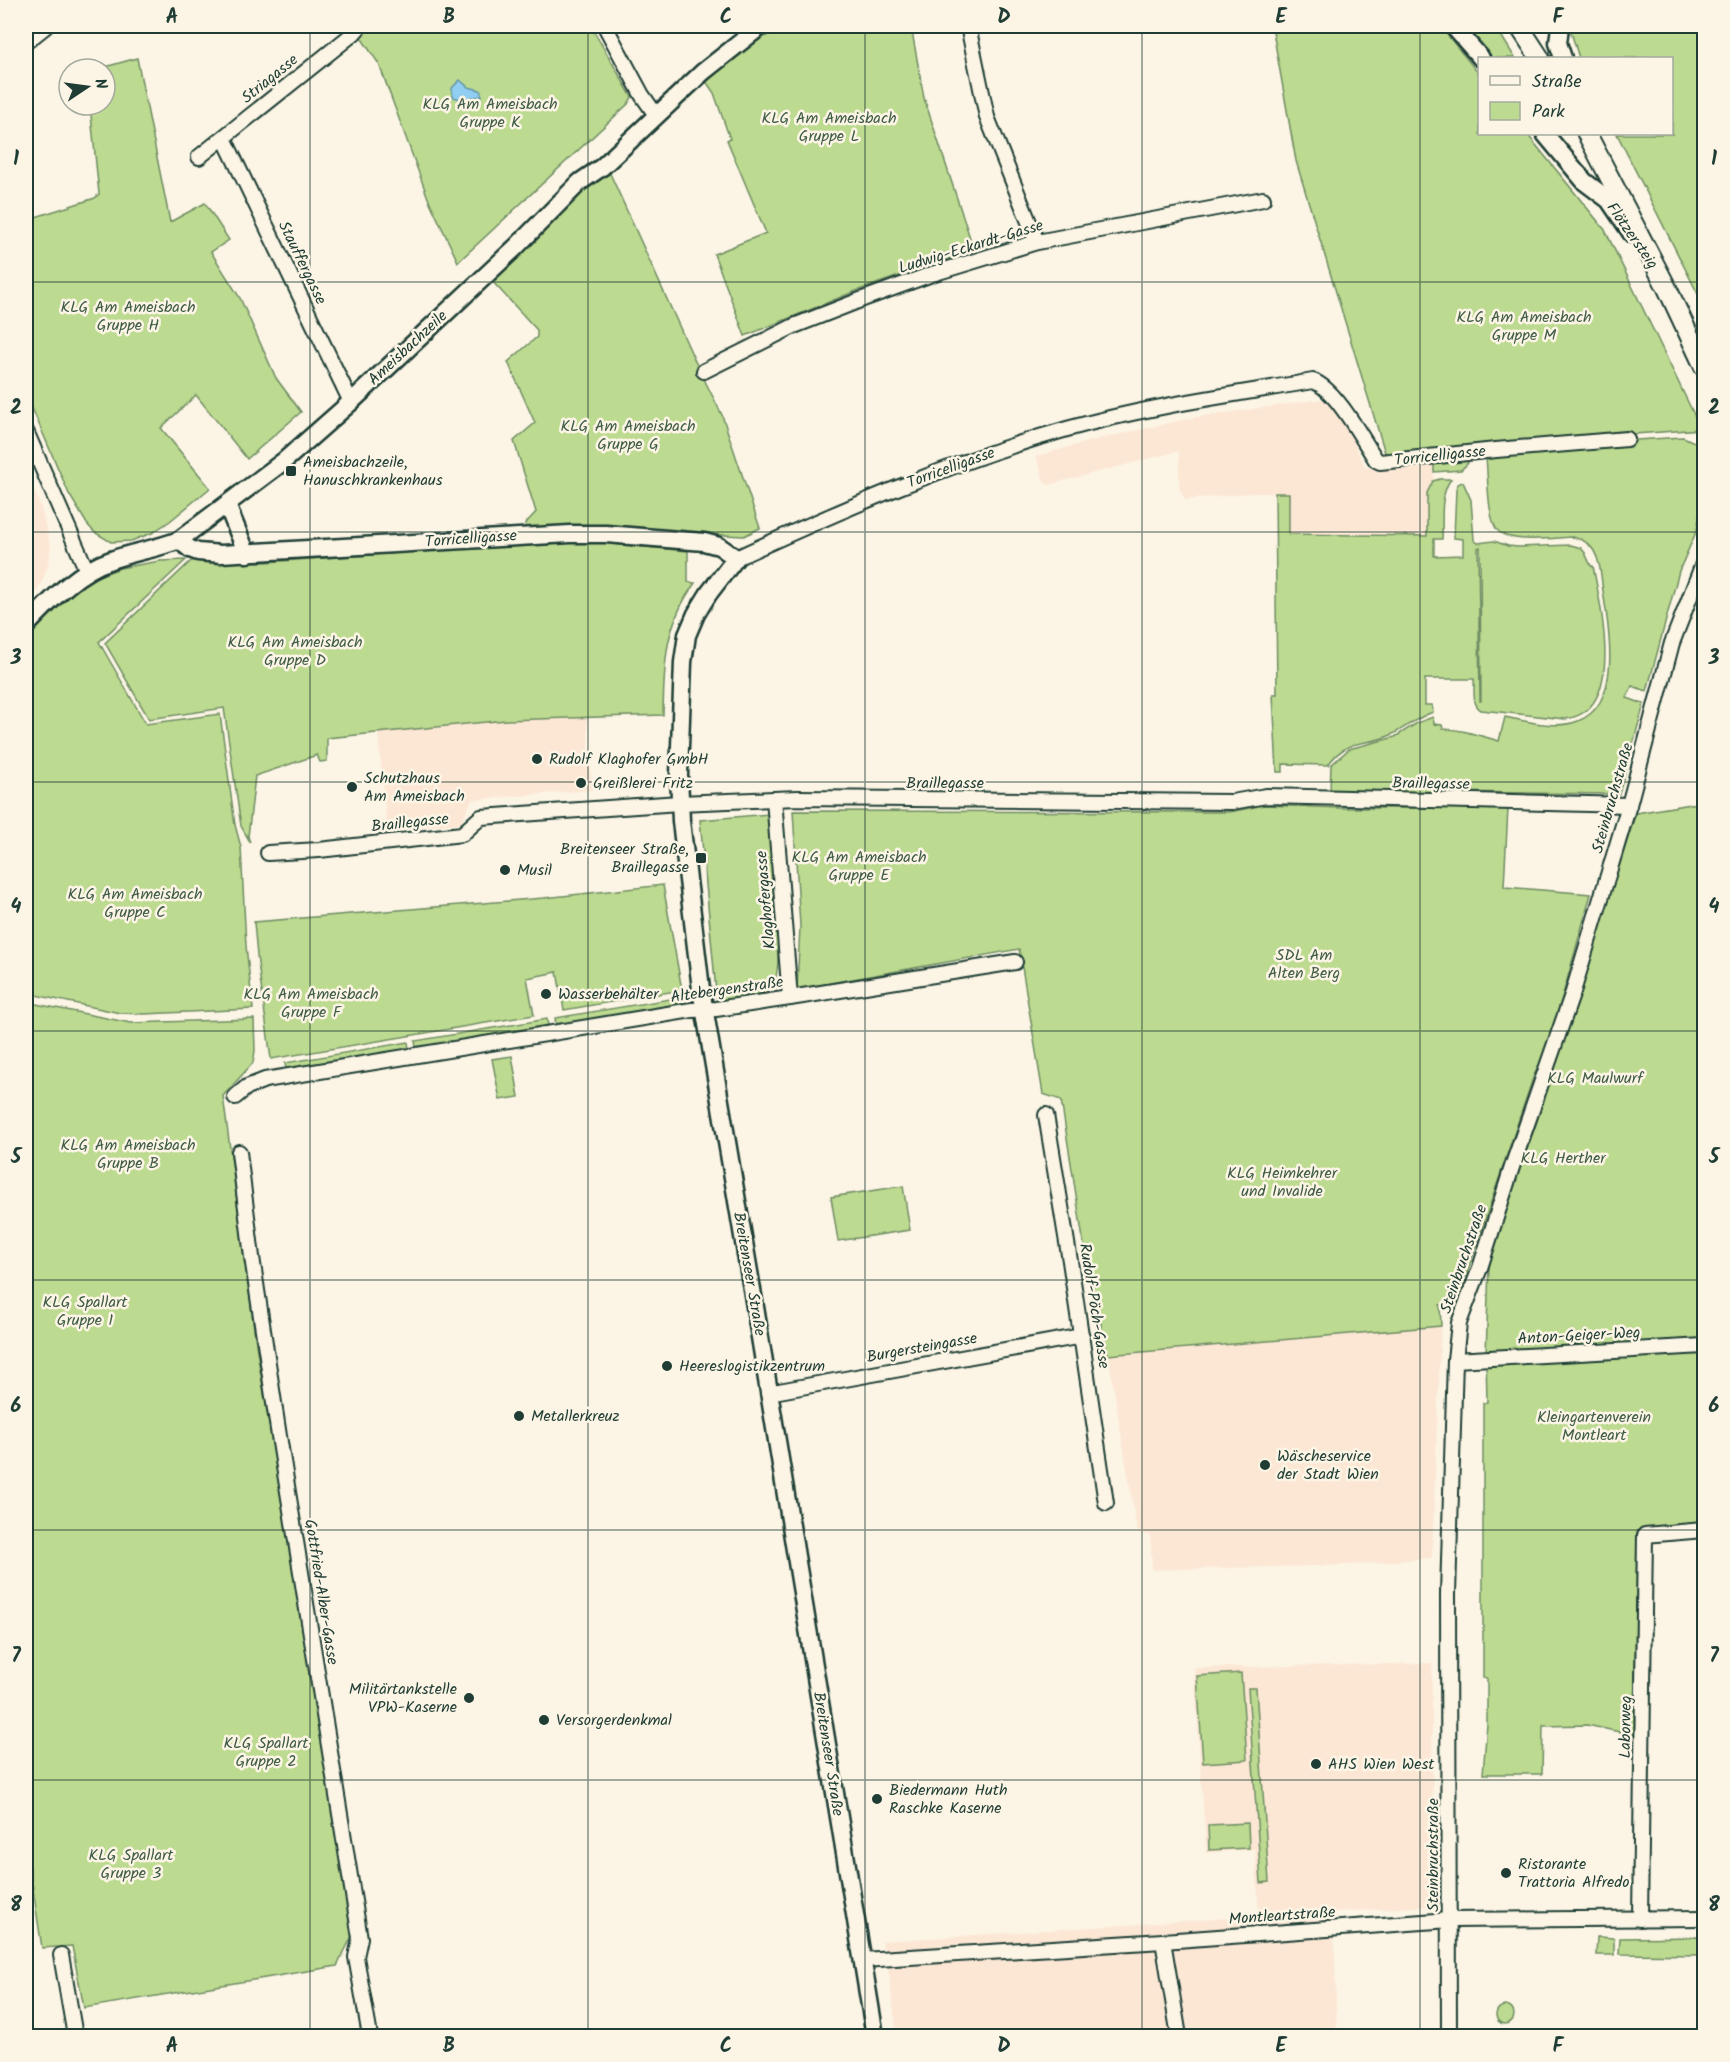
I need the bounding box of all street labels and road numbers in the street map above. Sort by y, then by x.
street label: Striagasse [236,48,304,110]
street label: Flötzersteig [1600,197,1664,275]
street label: Ludwig-Eckardt-Gasse [895,213,1047,281]
street label: Stauffergasse [271,217,333,309]
street label: Ameisbachzeile [363,304,453,392]
street label: Torricelligasse [1393,439,1487,473]
street label: Torricelligasse [903,440,999,496]
street label: Torricelligasse [424,523,518,555]
street label: Steinbruchstraße [1585,740,1641,856]
street label: Braillegasse [906,771,984,796]
street label: Braillegasse [1392,771,1470,797]
street label: Braillegasse [370,807,450,839]
street label: Klaghofergasse [749,850,783,950]
street label: Altebergenstraße [669,970,785,1010]
street label: Steinbruchstraße [1434,1201,1494,1317]
street label: Breitenseer Straße [726,1210,772,1338]
street label: Rudolf-Pöch-Gasse [1072,1242,1116,1370]
street label: Anton-Geiger-Weg [1517,1320,1641,1352]
street label: Burgersteingasse [865,1326,979,1370]
street label: Gottfried-Alber-Gasse [297,1517,345,1667]
street label: Breitenseer Straße [806,1690,850,1818]
street label: Laborweg [1613,1695,1639,1759]
street label: Steinbruchstraße [1421,1798,1446,1912]
street label: Montleartstraße [1228,1900,1336,1932]

